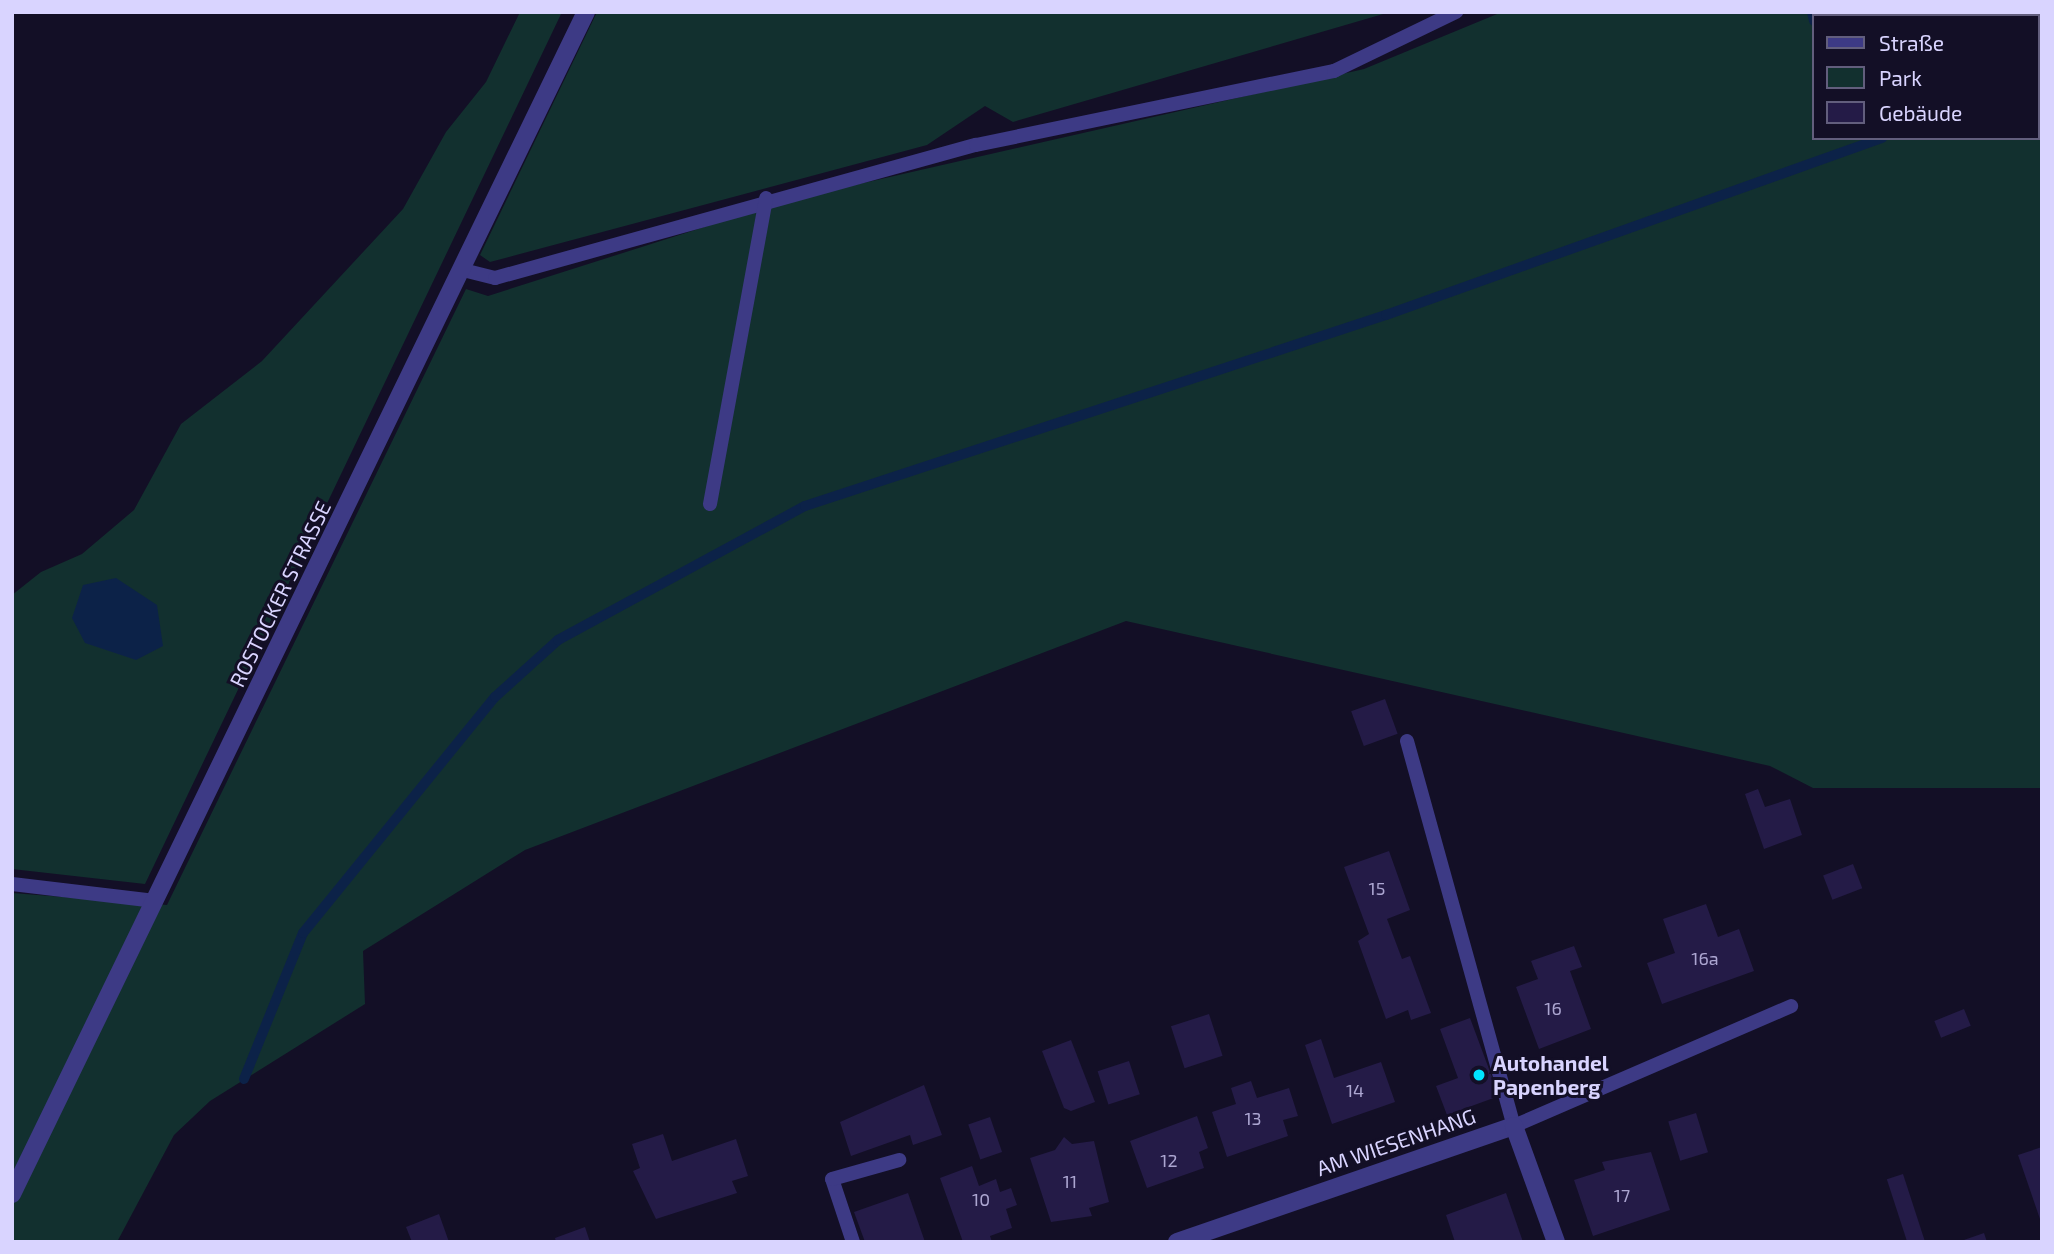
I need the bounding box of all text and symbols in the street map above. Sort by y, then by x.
legend [1812,14,2040,140]
text: Straße [1879,30,1944,55]
text: Park [1879,65,1922,90]
text: Gebäude [1879,100,1962,125]
street label: ROSTOCKER STRASSE [224,497,336,691]
house number: 15 [1369,877,1385,899]
house number: 16a [1691,947,1719,969]
house number: 16 [1544,997,1562,1019]
place label: Autohandel Papenberg [1493,1050,1609,1100]
marker: Autohandel Papenberg [1471,1067,1487,1083]
house number: 14 [1346,1079,1364,1101]
street label: AM WIESENHANG [1313,1103,1479,1181]
house number: 13 [1244,1107,1262,1129]
house number: 12 [1160,1149,1178,1171]
house number: 11 [1063,1170,1077,1192]
house number: 17 [1614,1184,1630,1206]
house number: 10 [972,1188,990,1210]

